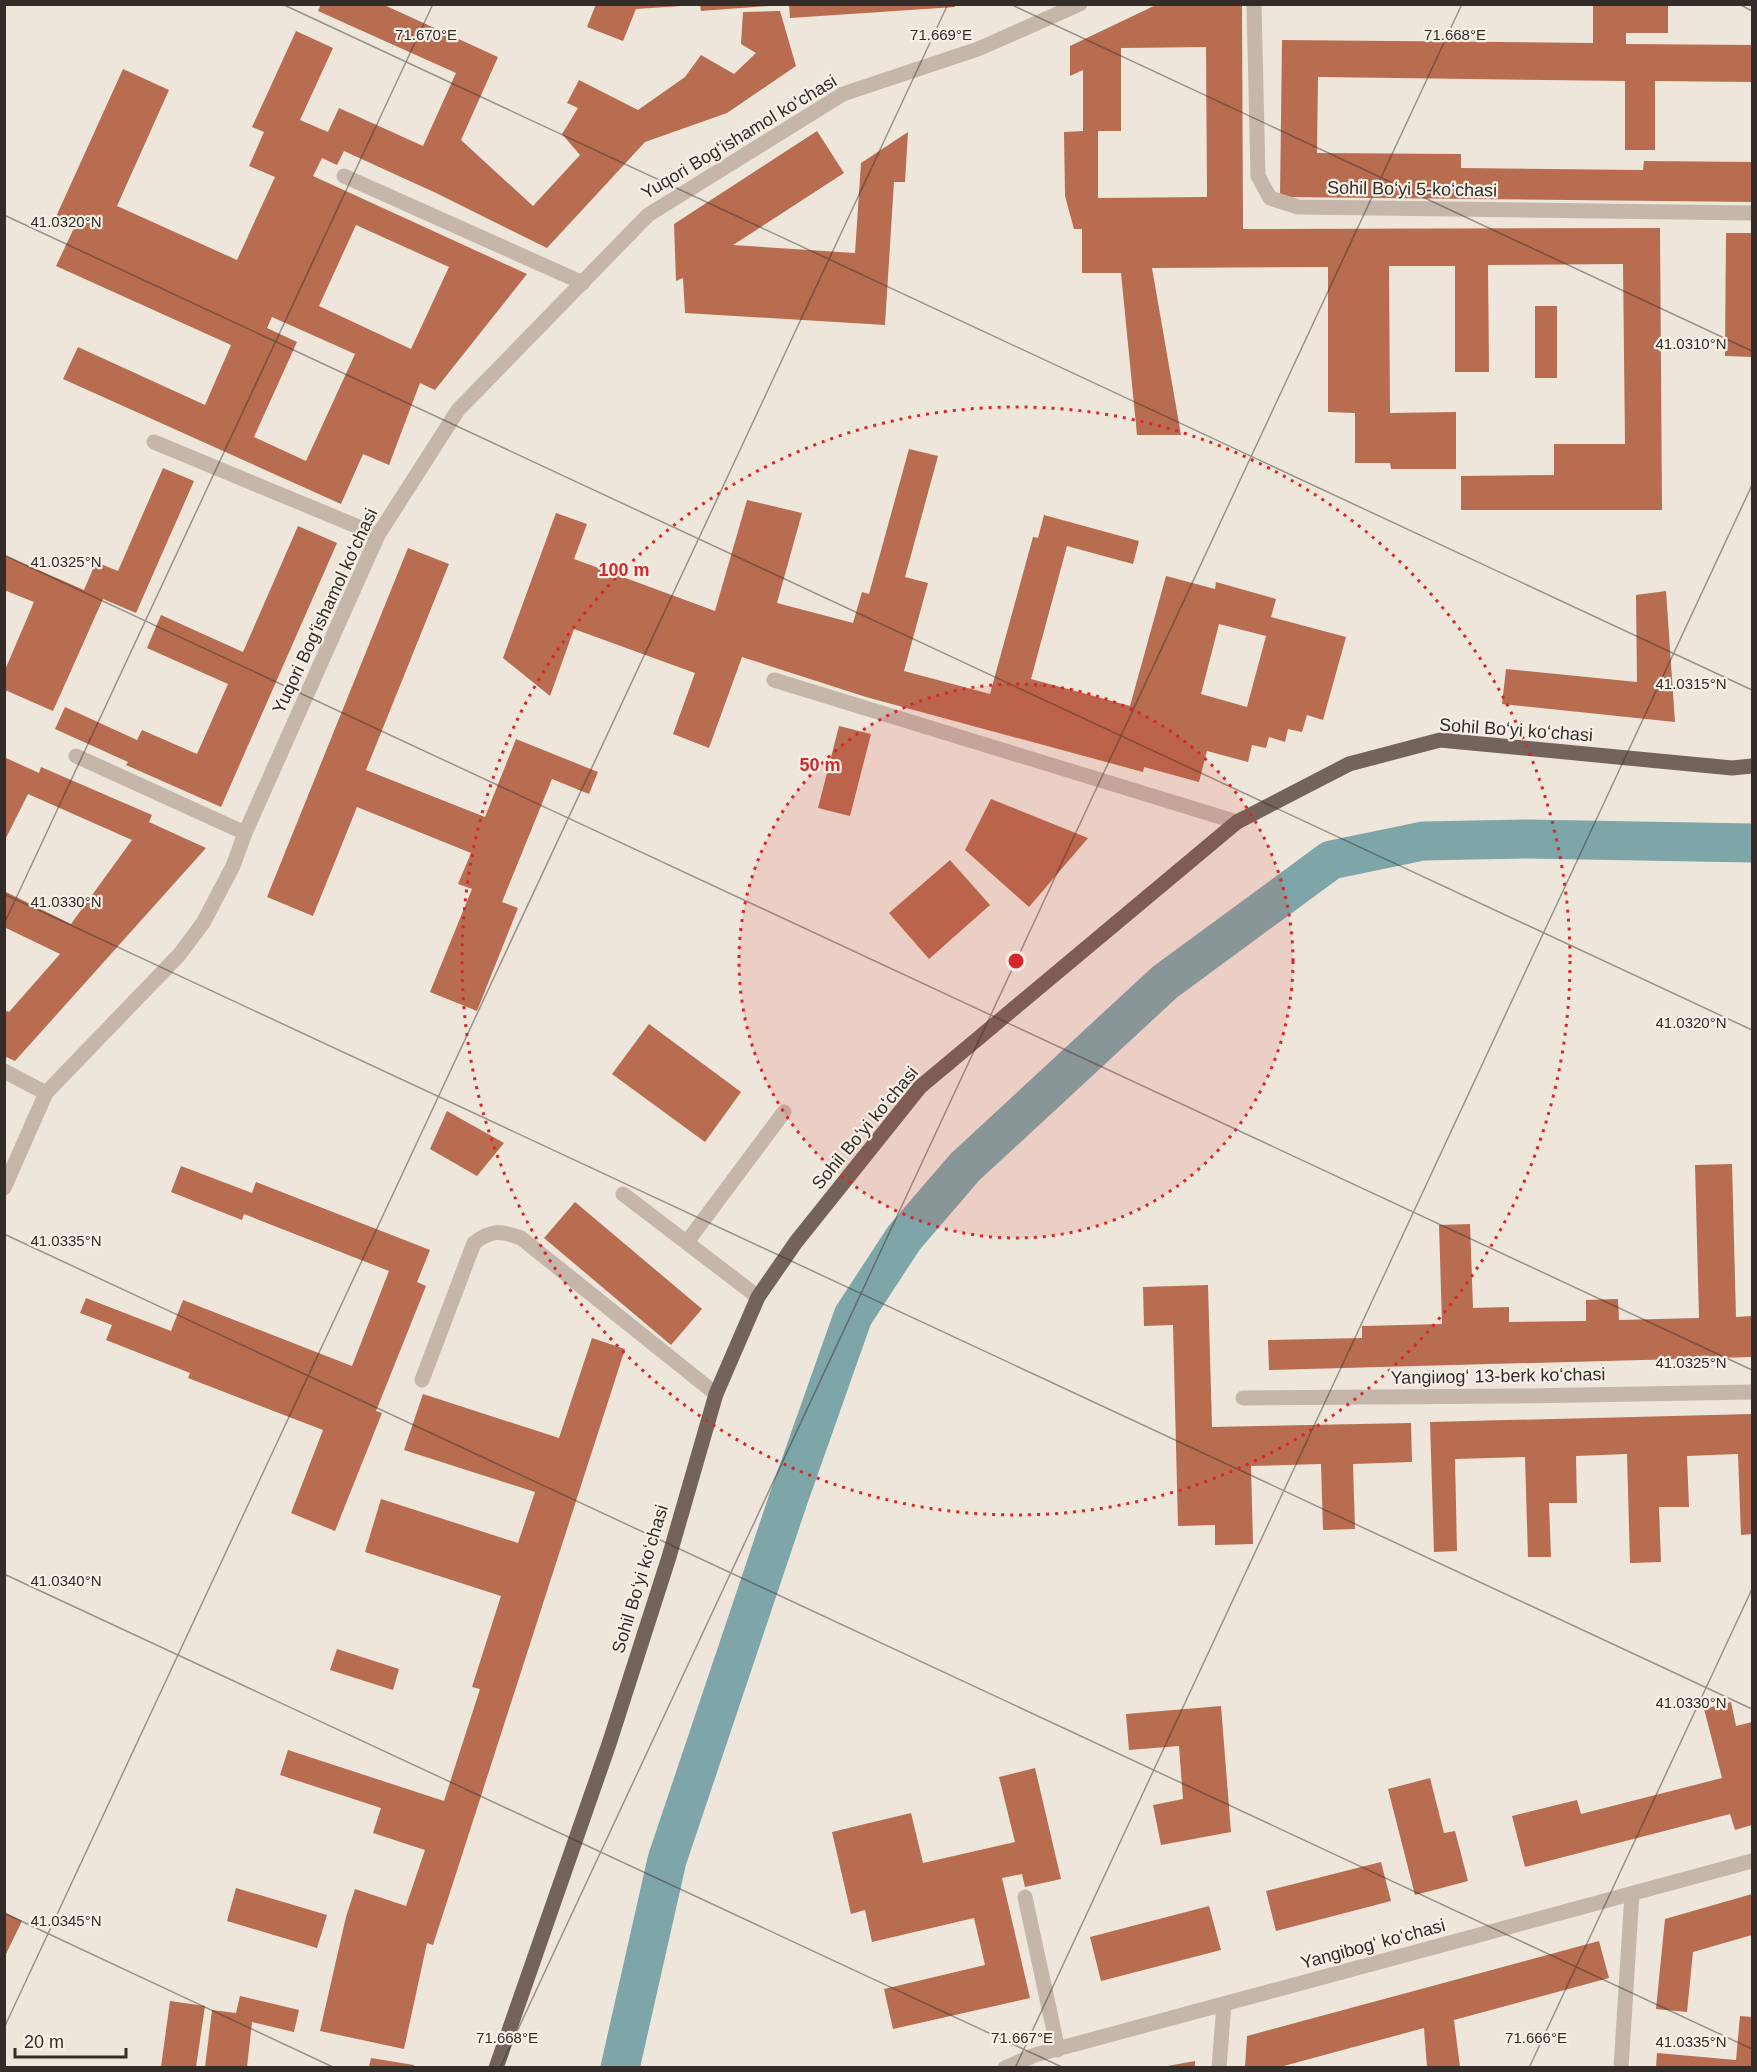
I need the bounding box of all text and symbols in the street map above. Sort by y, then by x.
text: 71.670°E [395,26,457,43]
text: 71.669°E [910,26,972,43]
text: 71.668°E [1424,26,1486,43]
street label: Yuqori Bogʻishamol koʻchasi [638,71,840,203]
street label: Sohil Boʻyi 5-koʻchasi [1327,178,1497,200]
text: 41.0320°N [30,213,102,230]
text: 41.0310°N [1655,335,1727,352]
street label: Yuqori Bogʻishamol koʻchasi [269,505,381,717]
text: 41.0325°N [30,553,102,570]
text: 100 m [598,560,650,580]
text: 41.0315°N [1655,675,1727,692]
street label: Sohil Boʻyi koʻchasi [1438,715,1594,745]
text: 50 m [799,755,841,775]
text: 41.0330°N [30,893,102,910]
centre of rings [1006,951,1026,971]
text: 41.0320°N [1655,1014,1727,1031]
street label: Sohil Boʻyi koʻchasi [808,1063,922,1193]
text: 41.0335°N [30,1232,102,1249]
text: 41.0325°N [1655,1354,1727,1371]
street label: Yangiиogʻ 13-berk koʻchasi [1390,1364,1606,1388]
street label: Sohil Boʻyi koʻchasi [608,1502,672,1656]
text: 41.0340°N [30,1572,102,1589]
text: 41.0330°N [1655,1694,1727,1711]
text: 41.0345°N [30,1912,102,1929]
street label: Yangibogʻ koʻchasi [1299,1915,1447,1973]
scale bar [15,2021,126,2059]
text: 71.668°E [476,2029,538,2046]
text: 71.667°E [991,2029,1053,2046]
text: 71.666°E [1505,2029,1567,2046]
text: 20 m [24,2032,64,2052]
text: 41.0335°N [1655,2033,1727,2050]

